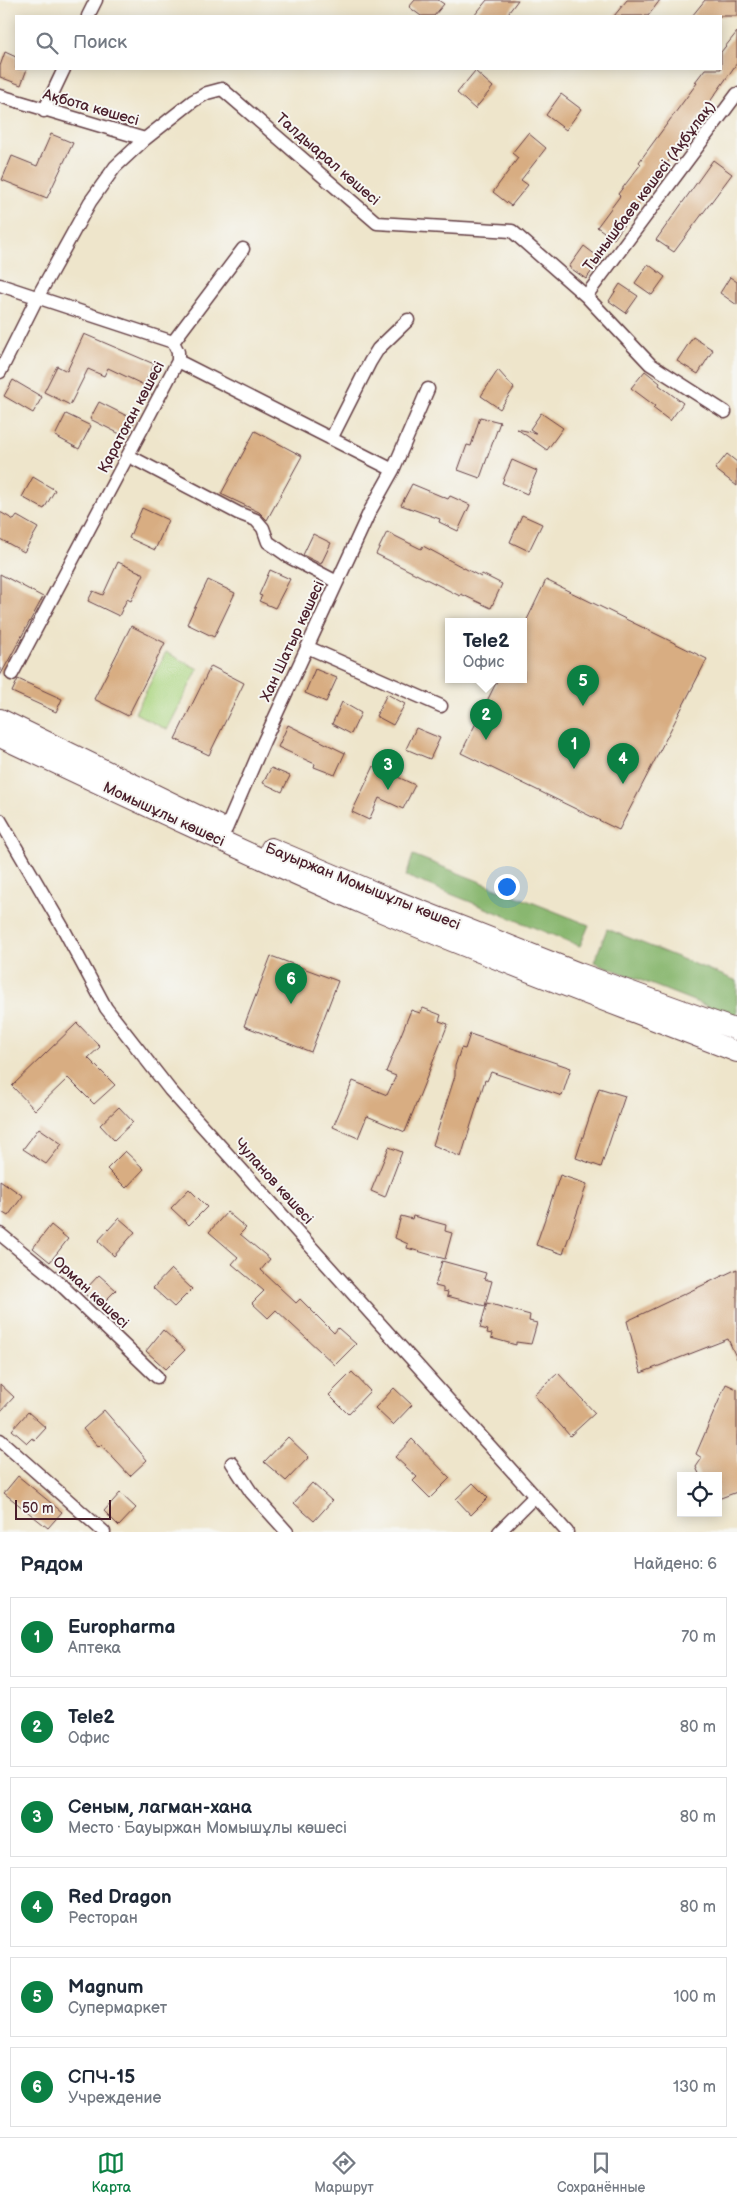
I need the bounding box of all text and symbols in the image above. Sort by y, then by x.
search box [15,15,722,70]
icon: search [33,29,61,57]
text: Поиск [73,31,127,54]
street label: Ақбота көшесі [40,84,141,130]
street label: Тынышбаев көшесі (Ақбұлақ) [579,97,720,275]
street label: Талдыарал көшесі [272,109,384,210]
street label: Қаратоған көшесі [94,358,169,476]
street label: Хан Шатыр көшесі [256,578,329,705]
popup [445,618,527,683]
text: Tele2 [463,630,509,653]
text: Офис [463,653,504,672]
pin: 5 [567,665,599,706]
pin: 2 [470,699,502,740]
pin: 1 [558,728,590,769]
pin: 4 [607,743,639,784]
pin: 3 [372,749,404,790]
street label: Момышұлы көшесі [100,778,228,851]
street label: Бауыржан Момышұлы көшесі [262,839,463,934]
your location [494,874,520,900]
pin: 6 [275,963,307,1004]
street label: Чуланов көшесі [230,1134,317,1228]
street label: Орман көшесі [49,1252,133,1333]
map controls [677,1472,722,1517]
button: locate [677,1472,722,1517]
scale bar [15,1497,111,1520]
text: 50 m [22,1500,54,1517]
text: Рядом [20,1552,83,1577]
text: Найдено: 6 [633,1555,717,1574]
text: Europharma [68,1616,175,1639]
text: 1 [34,1628,40,1647]
text: 70 m [681,1628,716,1647]
text: Аптека [68,1639,121,1658]
text: Tele2 [68,1706,115,1729]
text: 2 [32,1718,42,1737]
text: 80 m [680,1718,716,1737]
text: Офис [68,1729,110,1748]
text: Сеным, лагман-хана [68,1796,252,1819]
text: 3 [32,1808,42,1827]
text: 80 m [680,1808,716,1827]
text: Место · Бауыржан Момышұлы көшесі [68,1819,347,1838]
text: Red Dragon [68,1886,172,1909]
text: 4 [32,1898,42,1917]
text: 80 m [680,1898,716,1917]
text: Ресторан [68,1909,138,1928]
text: Magnum [68,1976,143,1999]
text: 5 [32,1988,42,2007]
text: 100 m [673,1988,716,2007]
text: Супермаркет [68,1999,167,2018]
text: СПЧ-15 [68,2066,135,2089]
text: 6 [32,2078,42,2097]
text: 130 m [673,2078,716,2097]
text: Учреждение [68,2089,161,2108]
tab: Карта [92,2149,131,2196]
tab: Маршрут [314,2149,374,2196]
tab: Сохранённые [557,2149,645,2196]

